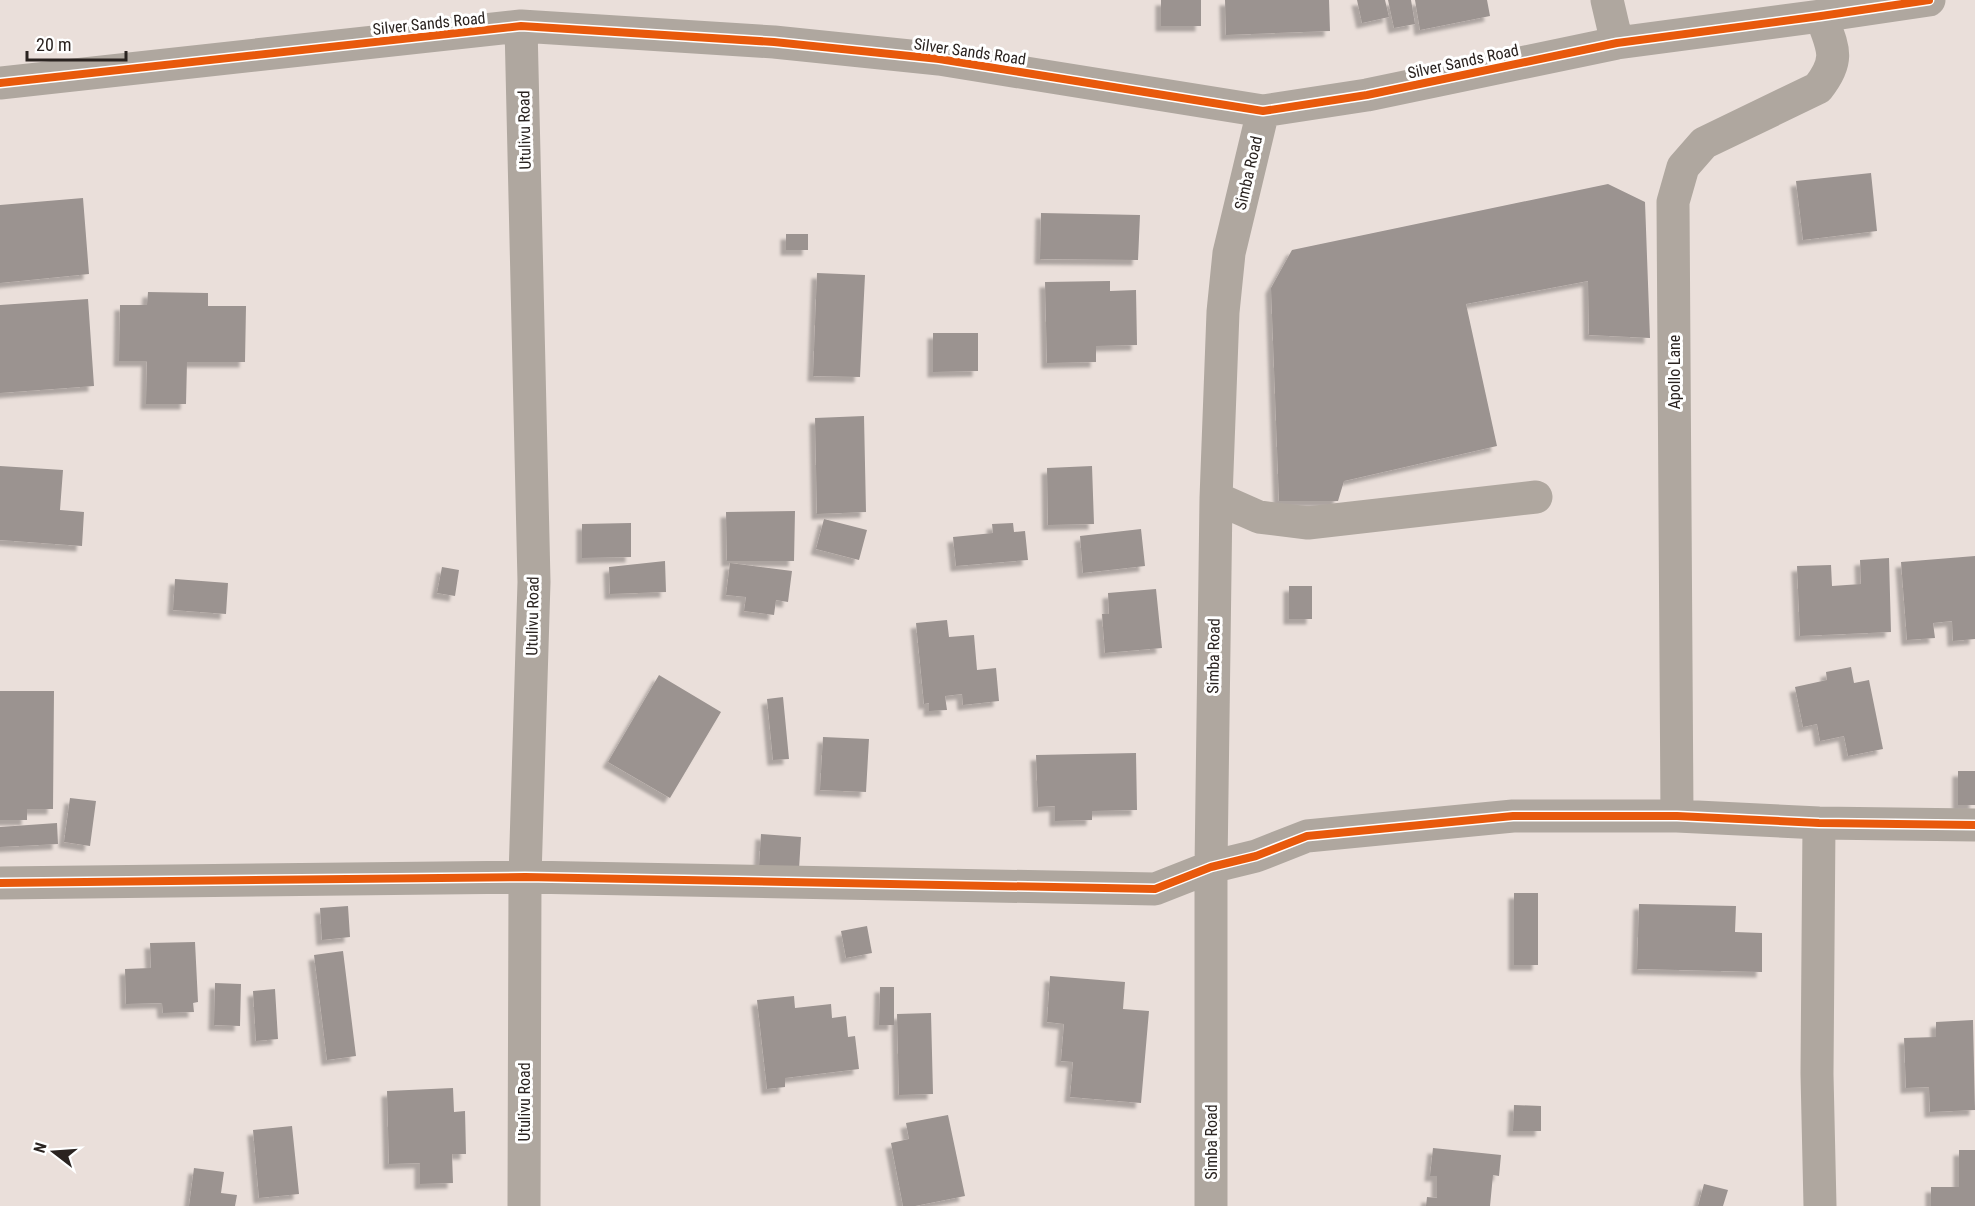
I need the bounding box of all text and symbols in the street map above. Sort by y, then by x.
street label: Silver Sands Road [372,8,486,39]
scale bar [27,24,126,62]
text: 20 m [36,34,71,55]
street label: Silver Sands Road [913,34,1027,69]
street label: Silver Sands Road [1406,40,1520,83]
street label: Utulivu Road [514,90,535,170]
street label: Simba Road [1231,134,1266,212]
street label: Apollo Lane [1665,335,1684,409]
street label: Utulivu Road [522,576,543,656]
street label: Simba Road [1203,618,1224,694]
street label: Utulivu Road [515,1062,534,1142]
street label: Simba Road [1202,1104,1221,1180]
north arrow [24,1122,84,1182]
text: N [30,1140,51,1155]

